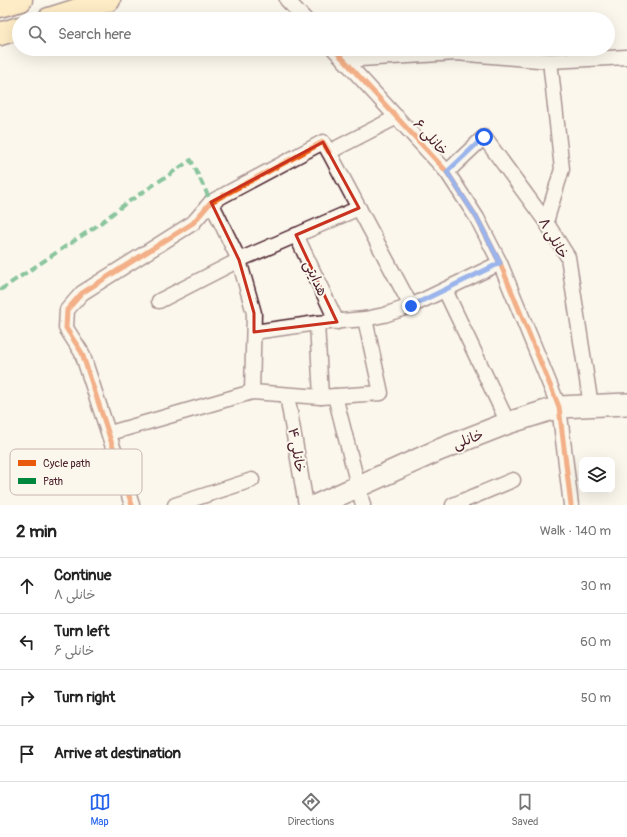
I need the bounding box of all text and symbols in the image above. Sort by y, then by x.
search box [12,12,615,56]
icon: search [26,23,48,45]
text: Search here [58,25,131,44]
street label: خانلی ۶ [410,116,451,159]
route start [475,128,493,146]
street label: خانلی ۸ [535,215,572,262]
street label: هدایتی [300,258,331,299]
route end [402,297,420,315]
street label: خانلی ۴ [284,426,309,474]
street label: خانلی [450,426,486,453]
legend [10,449,142,495]
text: Cycle path [43,457,90,470]
map controls [579,457,615,493]
button: layers [579,457,615,493]
text: Path [43,475,63,488]
text: 2 min [16,521,57,542]
text: Walk · 140 m [540,523,611,539]
text: Continue [54,566,112,585]
icon: ahead [16,575,38,597]
text: 30 m [581,578,611,594]
text: خانلی ۸ [54,587,95,603]
text: Turn left [54,622,110,641]
icon: left [16,631,38,653]
text: 60 m [580,634,611,650]
text: خانلی ۶ [54,643,94,659]
icon: right [16,687,38,709]
text: Turn right [54,688,115,707]
text: 50 m [581,690,611,706]
icon: arrive [16,743,38,765]
text: Arrive at destination [54,744,181,763]
tab: Map [89,791,111,828]
tab: Directions [288,791,334,828]
tab: Saved [511,791,538,828]

